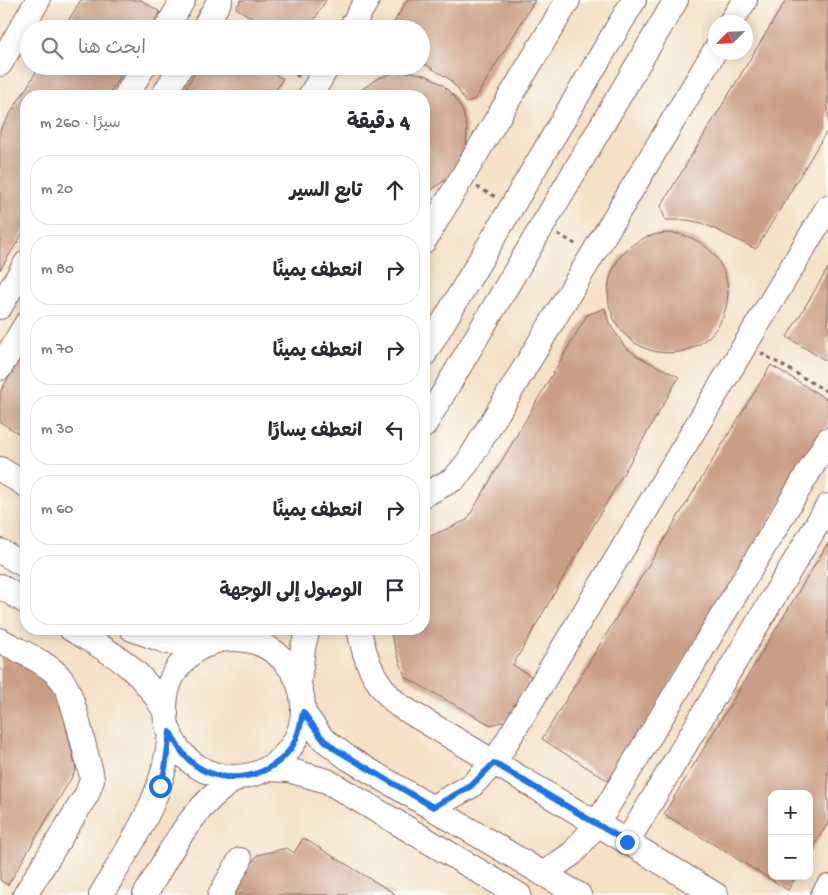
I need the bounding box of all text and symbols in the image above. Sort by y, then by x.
north arrow [708,15,753,60]
search box [20,20,430,75]
icon: search [38,34,66,62]
text: ابحث هنا [78,38,146,61]
text: 4 دقيقة [347,112,410,137]
text: سيرًا · 260 m [40,115,121,134]
icon: ahead [381,176,409,204]
text: 20 m [41,181,73,200]
text: تابع السير [290,181,362,204]
icon: right [381,256,409,284]
text: 80 m [41,261,74,280]
text: انعطف يمينًا [273,261,362,284]
icon: right [381,336,409,364]
text: 70 m [41,341,74,360]
text: انعطف يمينًا [273,341,362,364]
icon: left [381,416,409,444]
text: 30 m [41,421,74,440]
text: انعطف يسارًا [268,421,362,444]
icon: right [381,496,409,524]
text: 60 m [41,501,73,520]
text: انعطف يمينًا [273,501,362,524]
icon: arrive [381,576,409,604]
text: الوصول إلى الوجهة [219,581,362,604]
route start [149,775,172,798]
map controls [768,790,813,880]
button: + [768,790,813,835]
route end [616,831,639,854]
button: − [768,835,813,880]

